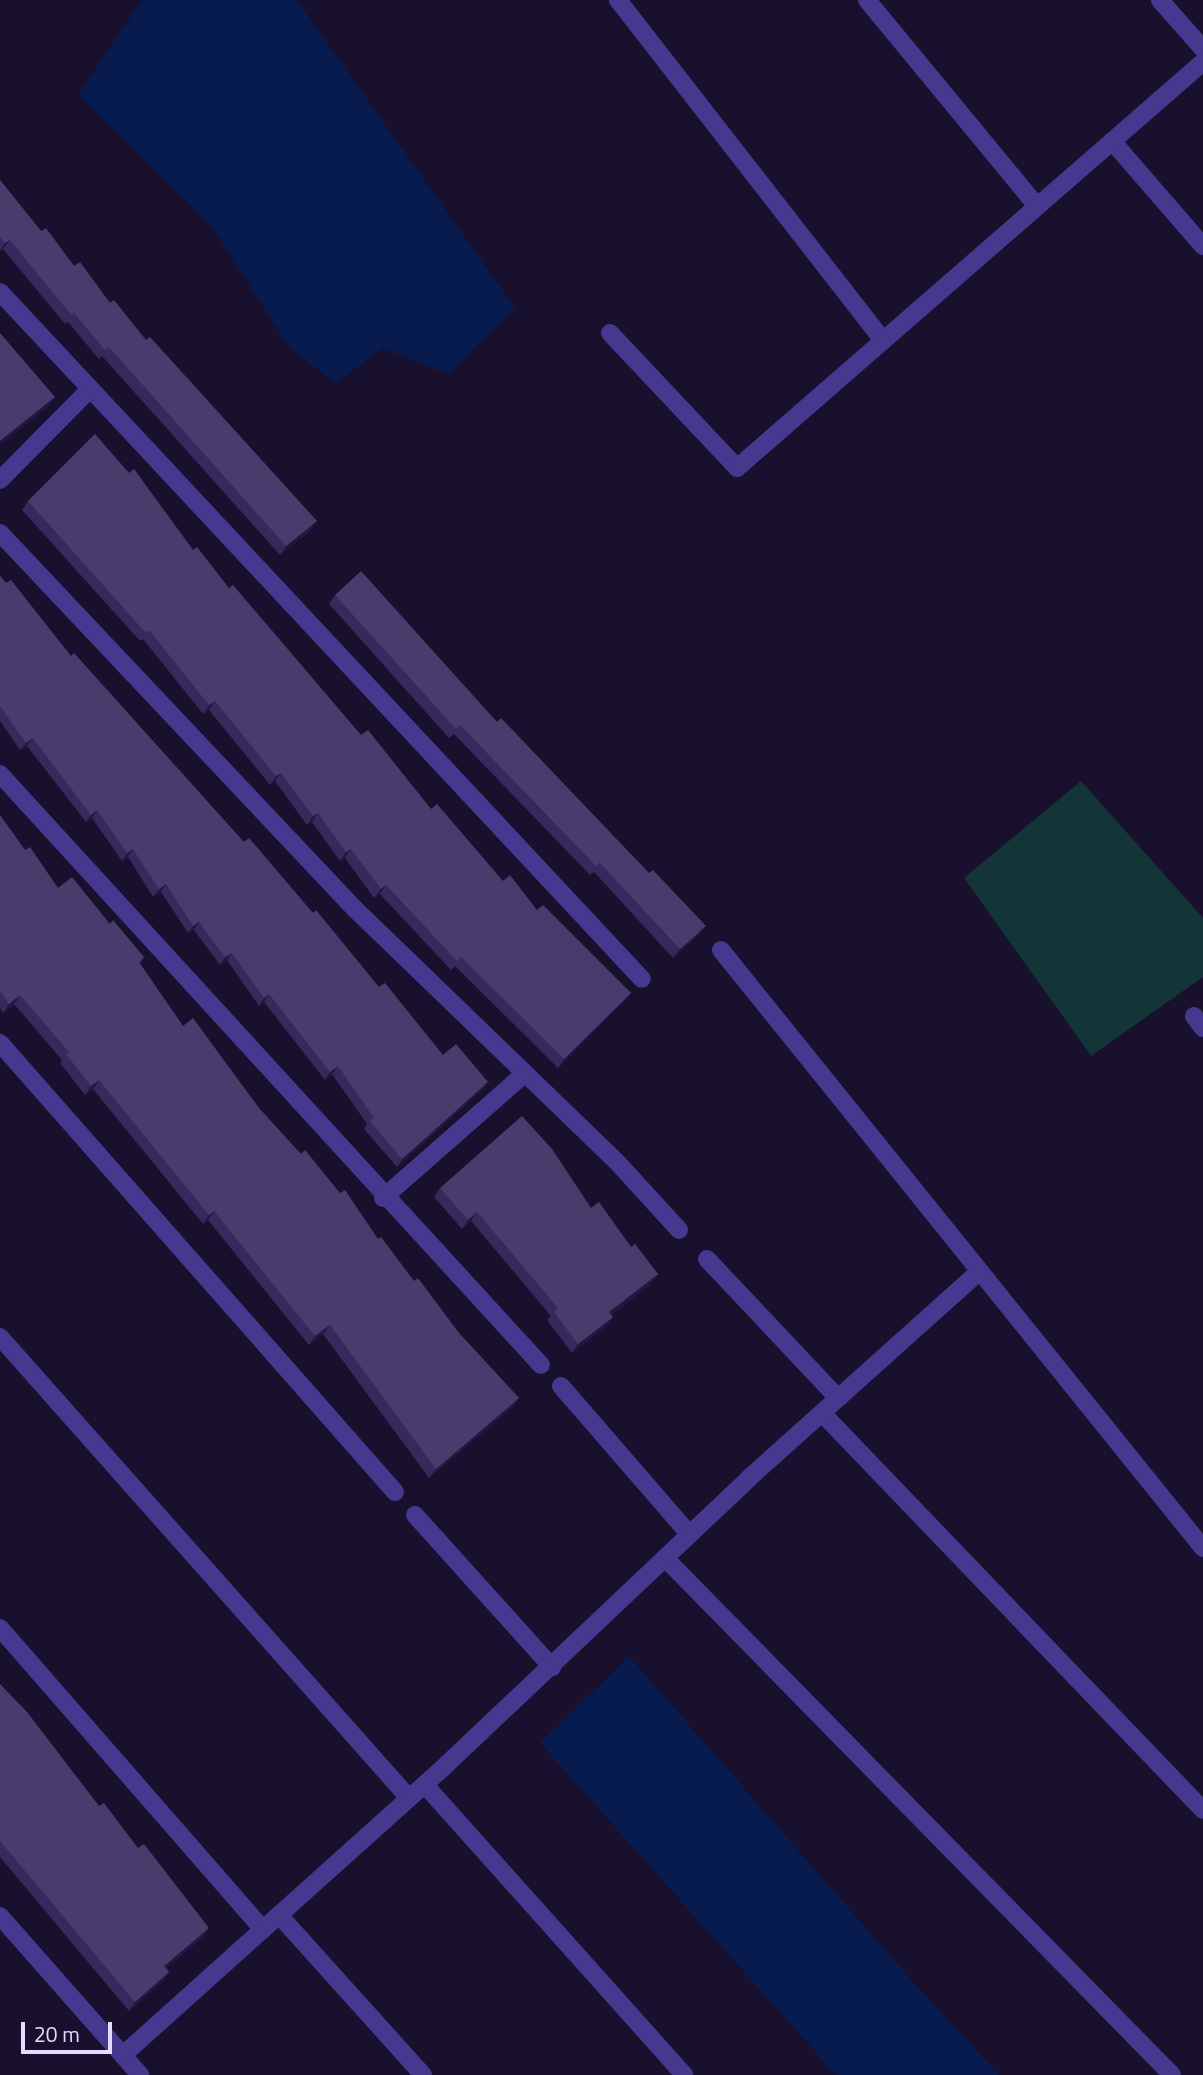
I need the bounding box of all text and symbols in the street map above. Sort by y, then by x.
scale bar [24,2008,116,2052]
text: 20 m [34,2018,80,2050]

